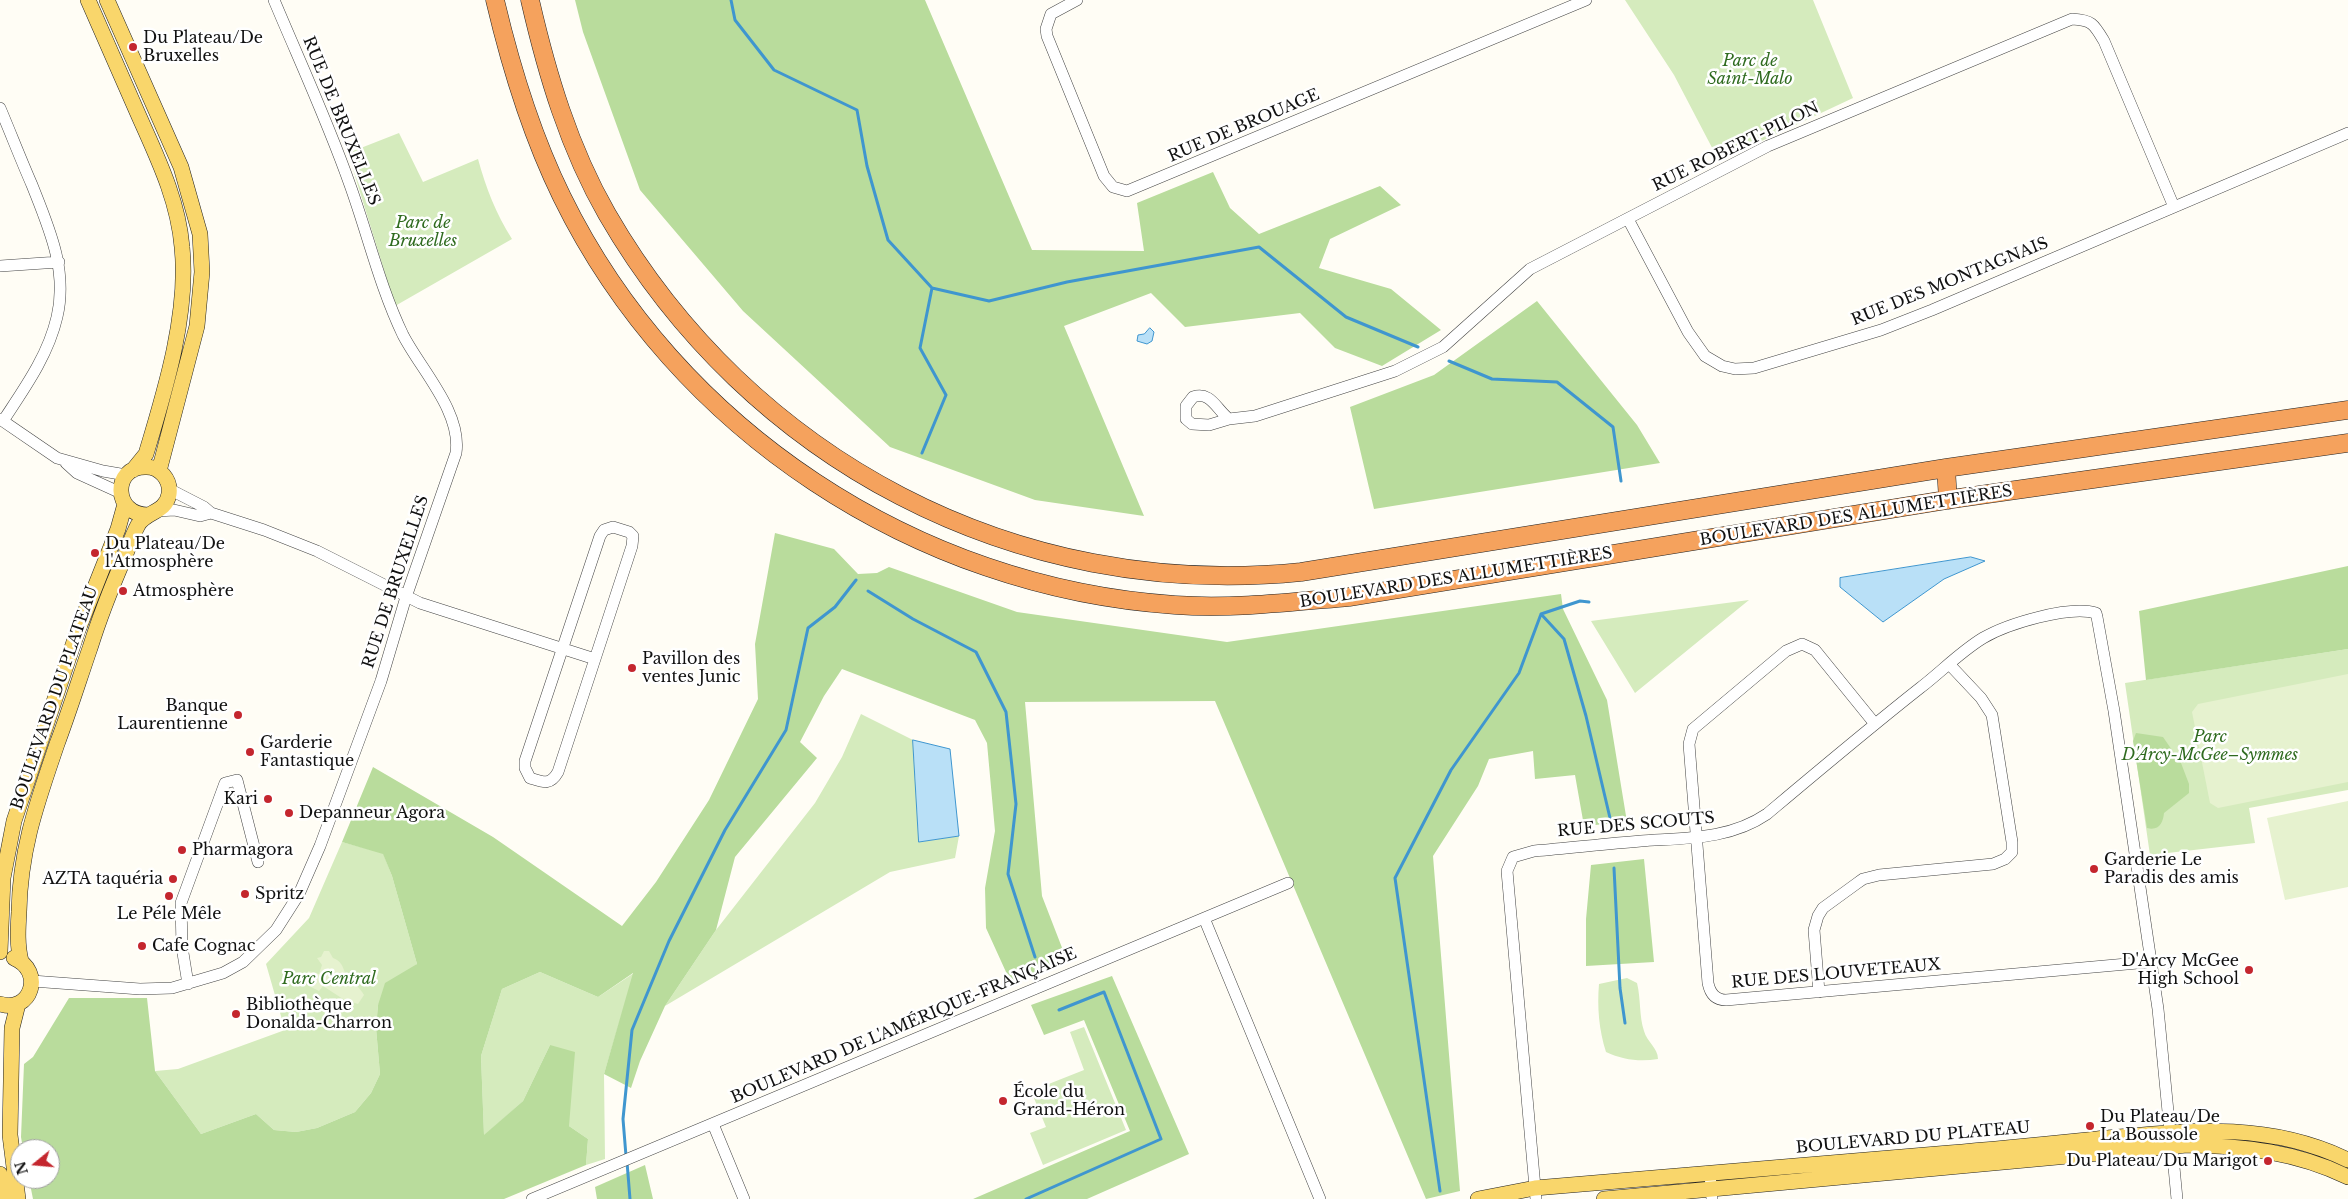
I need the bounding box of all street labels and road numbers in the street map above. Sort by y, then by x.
street label: RUE DE BRUXELLES [298,34,384,208]
street label: RUE DE BROUAGE [1165,85,1323,167]
street label: RUE ROBERT-PILON [1650,98,1822,196]
street label: RUE DES MONTAGNAIS [1849,234,2051,330]
street label: BOULEVARD DES ALLUMETTIÈRES [1698,482,2014,550]
street label: RUE DE BRUXELLES [359,493,433,671]
street label: BOULEVARD DES ALLUMETTIÈRES [1298,544,1614,612]
street label: BOULEVARD DU PLATEAU [8,584,102,812]
street label: RUE DES SCOUTS [1557,809,1715,841]
street label: BOULEVARD DE L'AMÉRIQUE-FRANÇAISE [728,944,1080,1108]
street label: RUE DES LOUVETEAUX [1730,955,1942,993]
street label: BOULEVARD DU PLATEAU [1795,1118,2031,1158]

